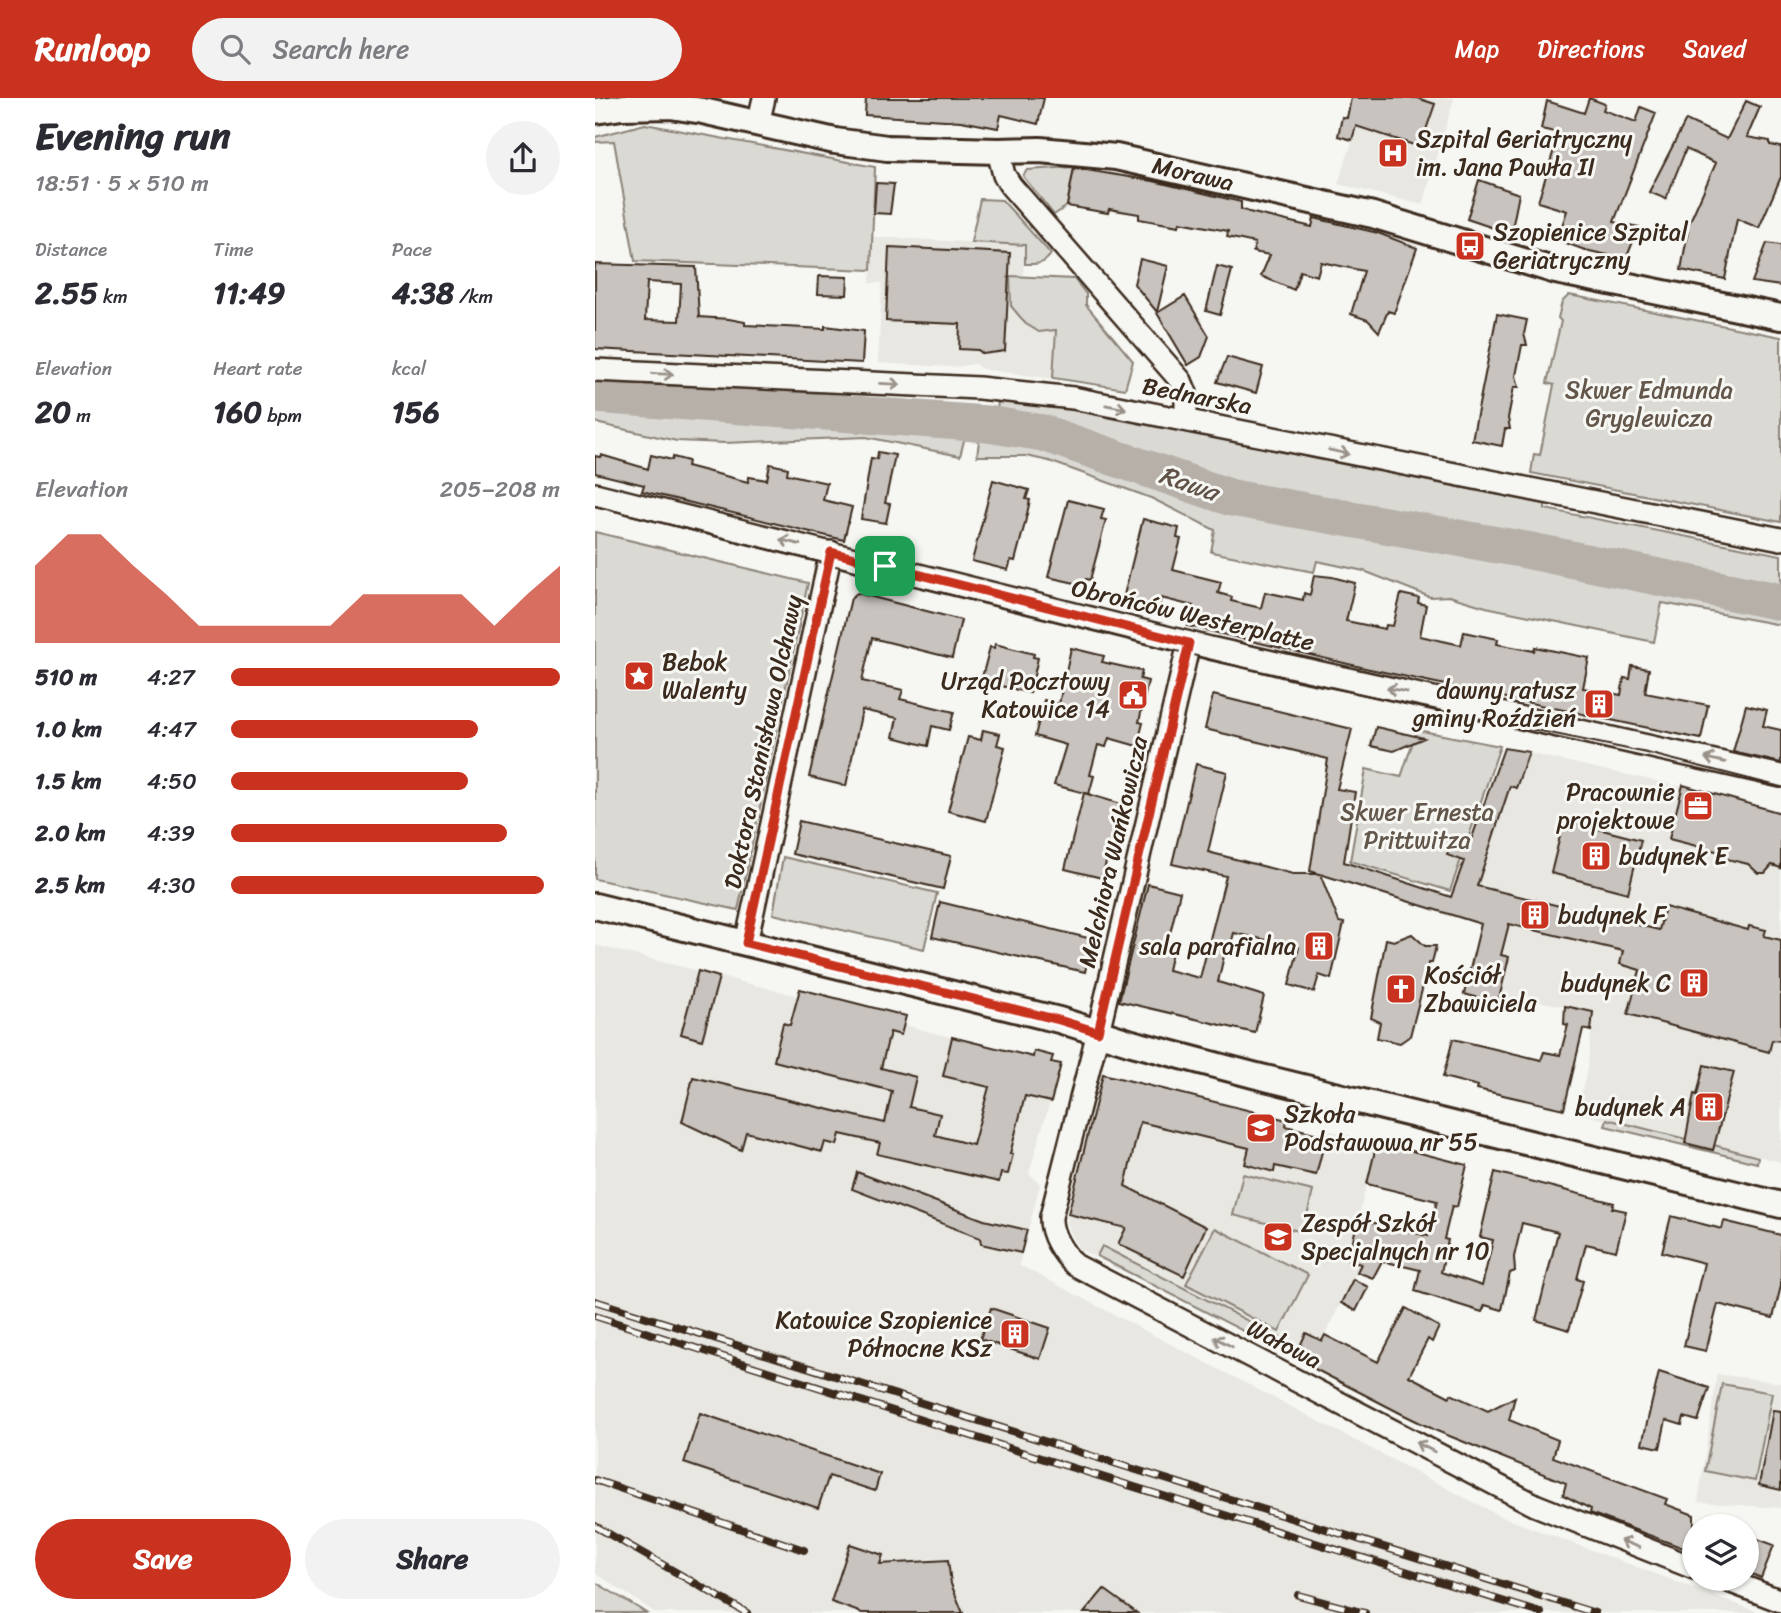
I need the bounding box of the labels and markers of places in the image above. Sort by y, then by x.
place label: Szpital Geriatryczny im. Jana Pawła II [1416,118,1633,188]
hospital icon: Szpital Geriatryczny im. Jana Pawła II [1376,136,1410,170]
place label: Szopienice Szpital Geriatryczny [1493,211,1689,281]
bus stop icon: Szopienice Szpital Geriatryczny [1453,229,1487,263]
pin [855,536,915,596]
place label: Bebok Walenty [662,641,747,711]
place icon: Bebok Walenty [622,659,656,693]
place label: Urząd Pocztowy Katowice 14 [941,660,1111,730]
place label: dawny ratusz gminy Roździeń [1411,669,1577,739]
public building icon: Urząd Pocztowy Katowice 14 [1116,678,1150,712]
building icon: dawny ratusz gminy Roździeń [1582,687,1616,721]
place label: Pracownie projektowe [1556,771,1675,841]
office icon: Pracownie projektowe [1681,789,1715,823]
place label: budynek E [1619,835,1729,877]
building icon: budynek E [1579,839,1613,873]
place label: budynek F [1558,894,1667,936]
building icon: budynek F [1518,898,1552,932]
place label: sala parafialna [1138,925,1296,967]
building icon: sala parafialna [1302,929,1336,963]
place label: Kościół Zbawiciela [1424,954,1537,1024]
place label: budynek C [1561,962,1671,1004]
building icon: budynek C [1677,966,1711,1000]
church icon: Kościół Zbawiciela [1384,972,1418,1006]
place label: budynek A [1575,1086,1686,1128]
building icon: budynek A [1692,1090,1726,1124]
place label: Szkoła Podstawowa nr 55 [1284,1093,1478,1163]
school or university icon: Szkoła Podstawowa nr 55 [1244,1111,1278,1145]
place label: Zespół Szkół Specjalnych nr 10 [1301,1202,1490,1272]
school or university icon: Zespół Szkół Specjalnych nr 10 [1261,1220,1295,1254]
place label: Katowice Szopienice Północne KSz [775,1299,993,1369]
building icon: Katowice Szopienice Północne KSz [998,1317,1032,1351]

